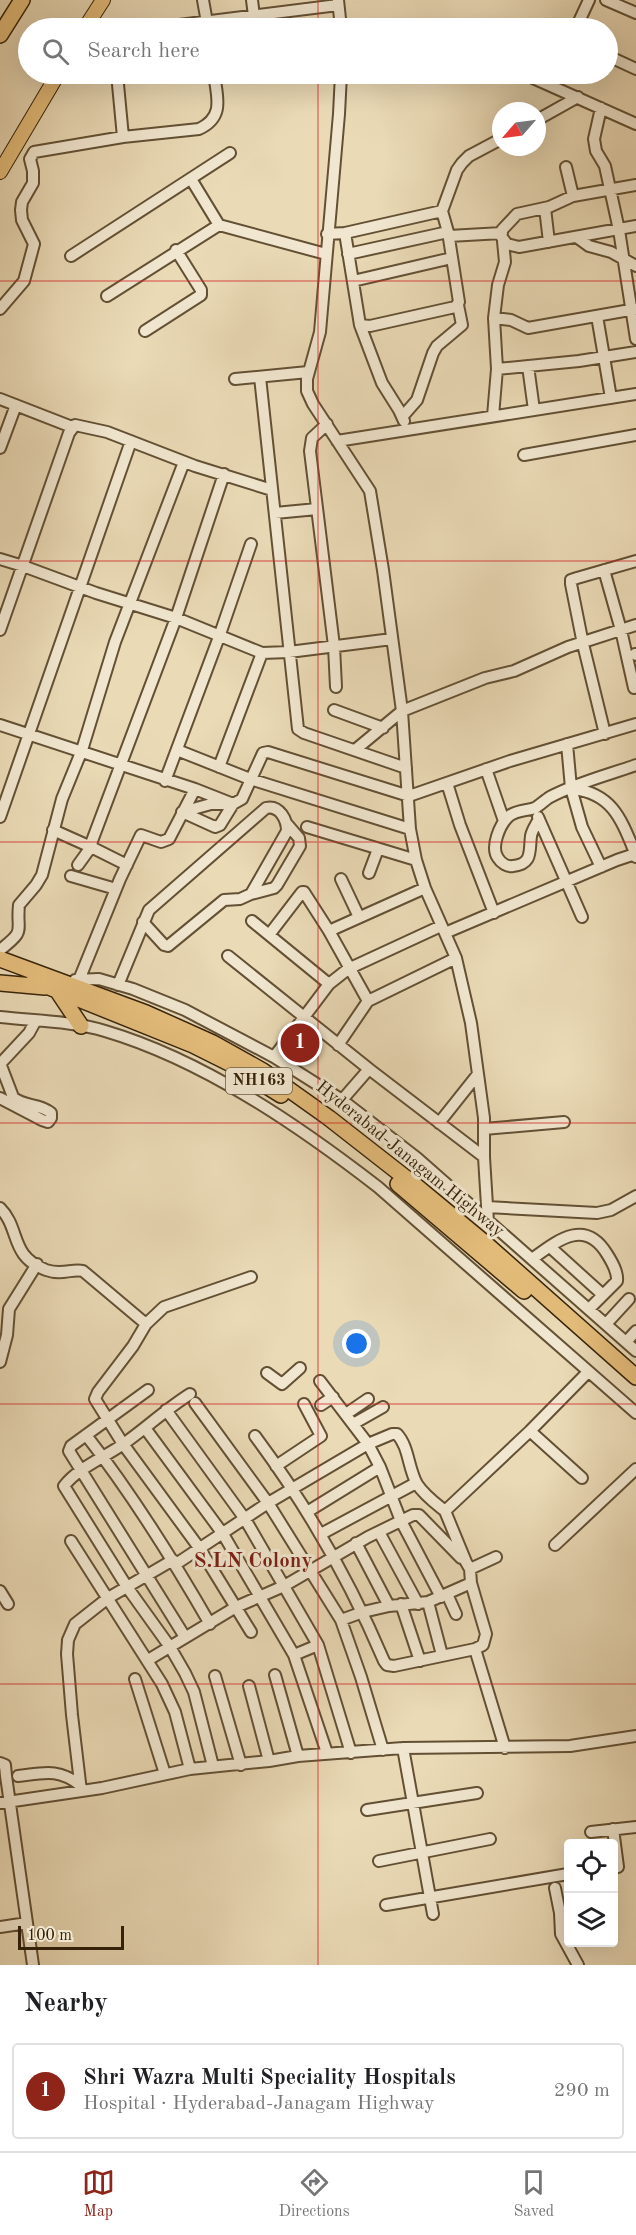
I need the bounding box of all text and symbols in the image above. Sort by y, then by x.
search box [18,18,618,84]
icon: search [39,35,72,68]
text: Search here [87,40,200,62]
north arrow [492,102,546,156]
pin: 1 [280,1020,320,1066]
road number: NH163 [226,1068,292,1094]
street label: Hyderabad-Janagam Highway [313,1078,508,1241]
your location [342,1329,371,1358]
district label: S.LN Colony [193,1551,313,1572]
map controls [564,1839,618,1947]
button: locate [564,1839,618,1893]
button: layers [564,1893,618,1947]
scale bar [18,1923,124,1950]
text: 100 m [27,1928,72,1944]
text: Nearby [24,1991,108,2017]
text: Shri Wazra Multi Speciality Hospitals [83,2067,456,2089]
text: 1 [40,2081,51,2101]
text: 290 m [554,2081,610,2101]
text: Hospital · Hyderabad-Janagam Highway [83,2094,435,2114]
tab: Map [82,2166,115,2222]
tab: Directions [279,2166,350,2222]
tab: Saved [513,2166,554,2222]

